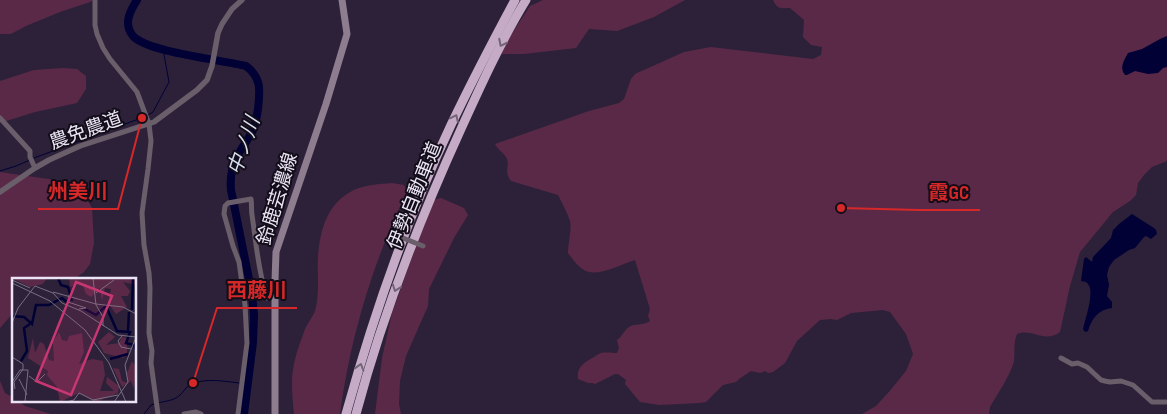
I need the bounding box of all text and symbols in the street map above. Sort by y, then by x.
one-way arrow [498,38,508,47]
street label: 農免農道 [46,107,126,155]
water label: 中ノ川 [223,112,266,178]
one-way arrow [449,114,459,123]
street label: 伊勢自動車道 [383,139,447,253]
street label: 鈴鹿芸濃線 [253,150,303,248]
callout: 州美川 [38,174,118,209]
callout: 霞GC [919,175,980,210]
text: 州美川 [48,180,108,204]
text: 霞GC [929,181,969,205]
callout: 西藤川 [217,273,297,308]
inset map [12,278,136,402]
text: 西藤川 [227,279,287,303]
one-way arrow [392,283,402,292]
one-way arrow [354,364,364,372]

